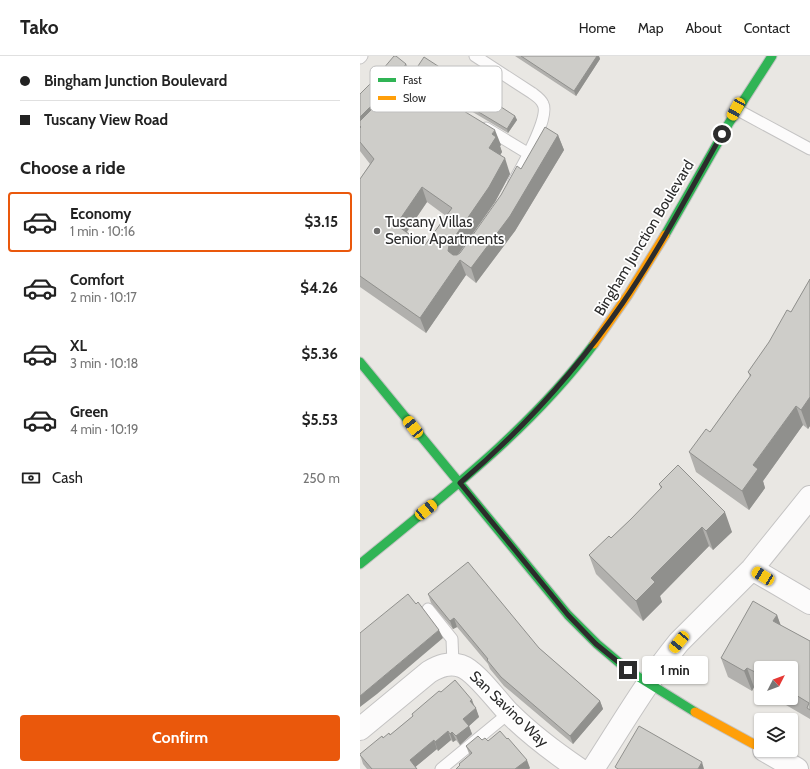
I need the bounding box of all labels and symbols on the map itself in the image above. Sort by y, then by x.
legend [370,66,502,112]
text: Fast [403,73,422,87]
text: Slow [403,91,426,105]
car [725,96,747,122]
route start [713,125,731,143]
street label: Bingham Junction Boulevard [590,157,698,319]
place label: Tuscany Villas Senior Apartments [385,213,504,248]
marker: Tuscany Villas Senior Apartments [372,226,382,236]
car [401,414,425,440]
car [413,498,439,522]
car [750,565,776,587]
car [667,629,691,655]
callout: 1 min [642,656,708,684]
route end [619,661,637,679]
north arrow [754,661,798,705]
street label: San Savino Way [466,667,552,751]

